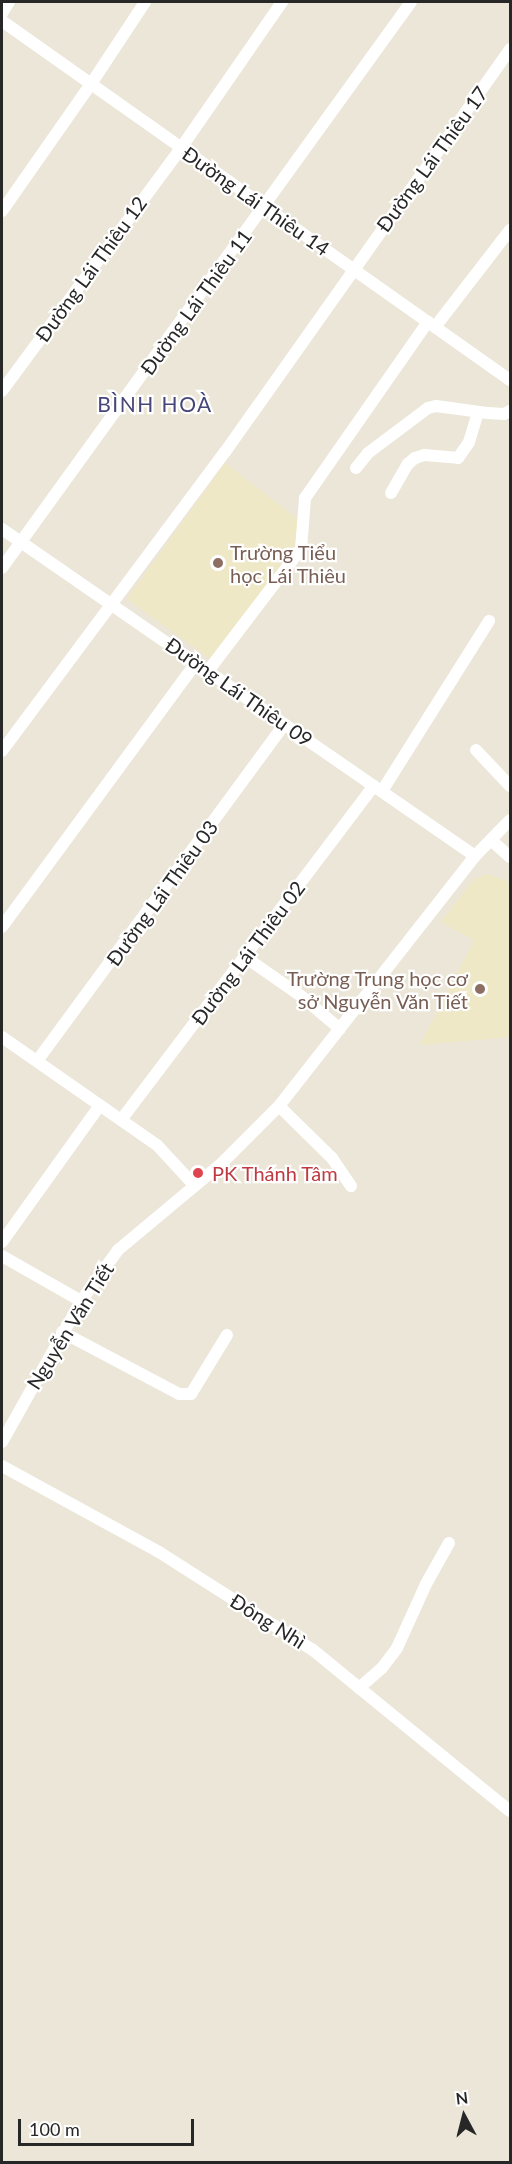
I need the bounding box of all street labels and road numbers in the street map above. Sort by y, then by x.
street label: Đường Lái Thiêu 17 [371,81,493,237]
street label: Đường Lái Thiêu 14 [178,141,334,261]
street label: Đường Lái Thiêu 12 [30,191,152,347]
street label: Đường Lái Thiêu 11 [135,224,257,380]
street label: Đường Lái Thiêu 09 [161,632,317,752]
street label: Đường Lái Thiêu 03 [101,815,223,971]
street label: Đường Lái Thiêu 02 [186,876,310,1030]
street label: Nguyễn Văn Tiết [21,1258,119,1394]
street label: Đông Nhì [226,1588,310,1654]

